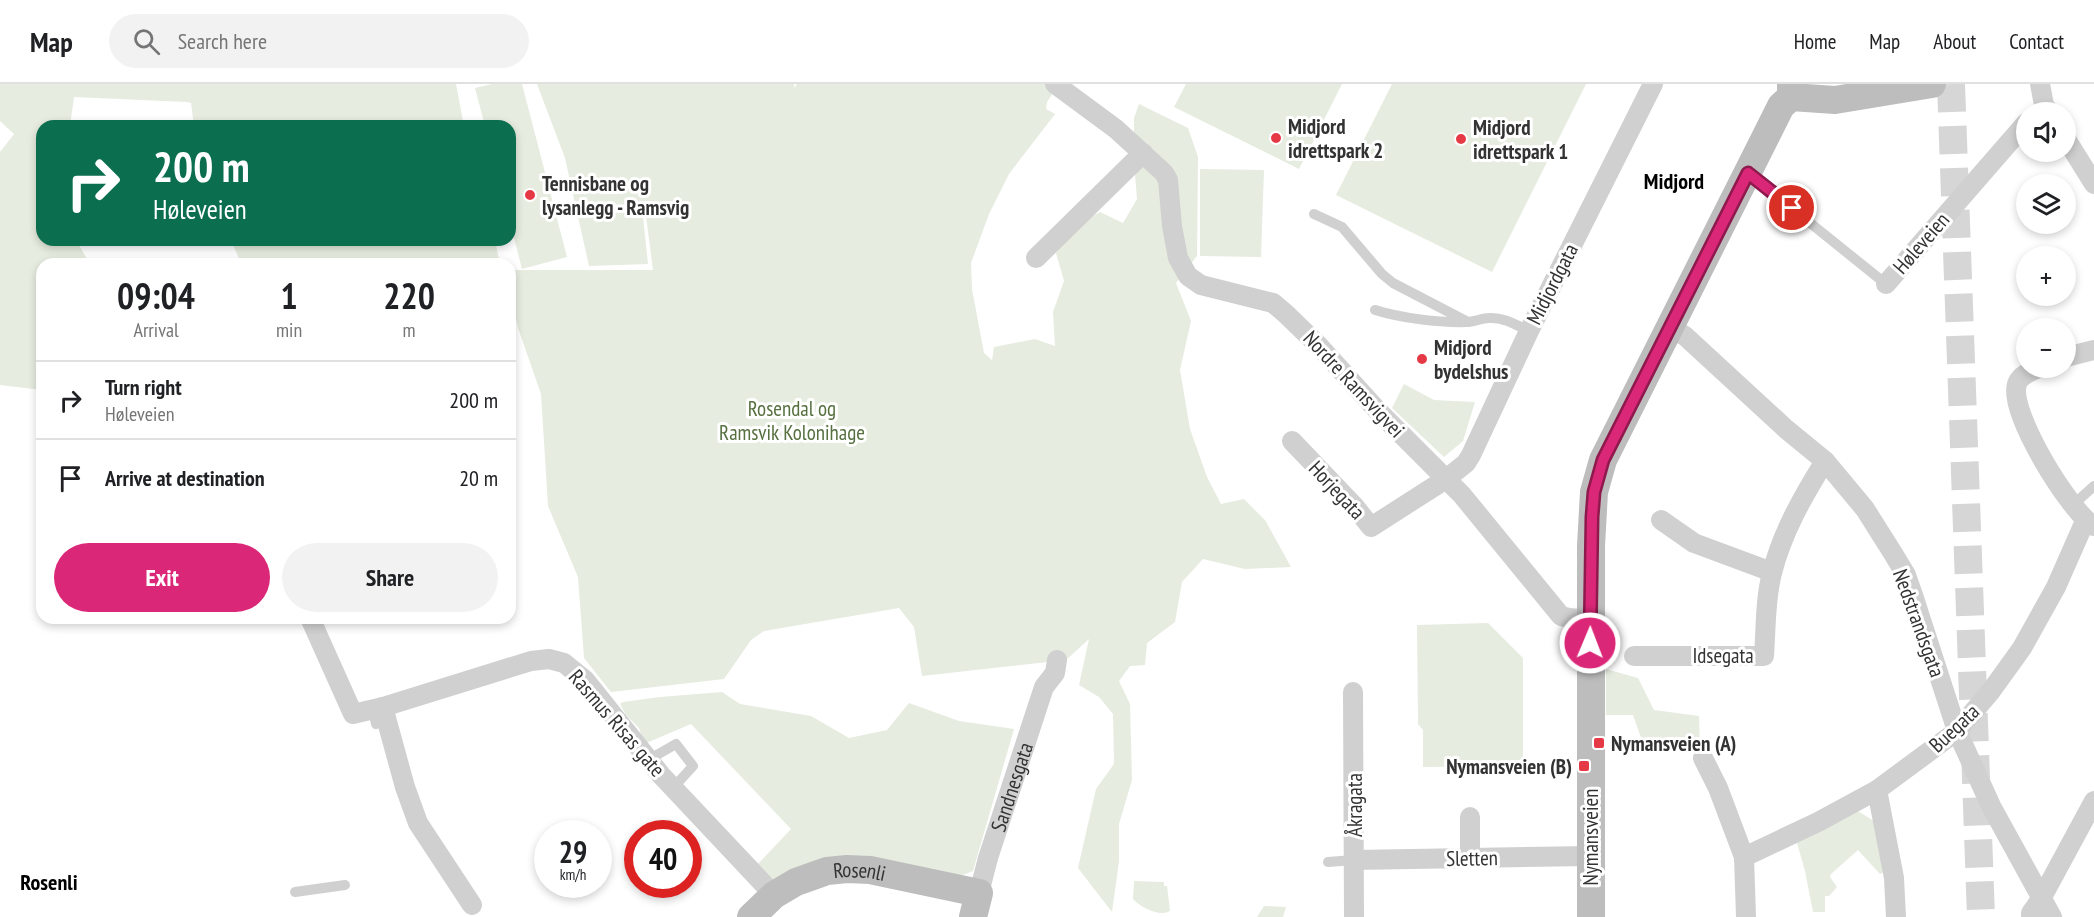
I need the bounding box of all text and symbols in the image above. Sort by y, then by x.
search box [109,14,529,68]
text: Map [30,23,73,60]
icon: search [130,25,163,58]
text: Search here [178,27,267,55]
text: Home [1794,28,1836,55]
text: Map [1869,28,1900,55]
text: About [1933,28,1976,55]
text: Contact [2009,28,2064,55]
map controls [2016,102,2076,378]
button: sound [2016,102,2076,162]
place label: Midjord idrettspark 2 [1288,113,1383,164]
place label: Midjord idrettspark 1 [1473,114,1568,165]
marker: Midjord idrettspark 2 [1269,131,1283,145]
marker: Midjord idrettspark 1 [1454,132,1468,146]
text: 200 m [153,139,250,194]
icon: right [54,144,132,222]
district label: Midjord [1644,167,1704,195]
place label: Tennisbane og lysanlegg - Ramsvig [542,170,689,221]
button: layers [2016,174,2076,234]
pin [1766,182,1817,233]
marker: Tennisbane og lysanlegg - Ramsvig [523,188,537,202]
icon: arrive [1775,191,1808,224]
text: Høleveien [153,192,247,226]
street label: Høleveien [1887,207,1955,279]
street label: Midjordgata [1520,239,1584,329]
button: + [2016,246,2076,306]
text: 09:04 [117,272,195,319]
text: 1 [280,272,298,319]
text: 220 [383,272,435,319]
text: Arrival [133,317,179,343]
text: min [276,317,302,343]
text: m [403,317,416,343]
button: − [2016,318,2076,378]
street label: Nordre Ramsvigvei [1298,325,1410,443]
place label: Midjord bydelshus [1434,334,1508,385]
marker: Midjord bydelshus [1415,352,1429,366]
text: Turn right [105,373,182,401]
icon: right [54,384,87,417]
text: 200 m [449,386,498,414]
park label: Rosendal og Ramsvik Kolonihage [719,395,865,446]
text: Høleveien [105,401,174,427]
street label: Horjegata [1303,455,1371,525]
icon: arrive [54,462,87,495]
text: Arrive at destination [105,464,265,492]
text: 20 m [459,464,498,492]
button: Exit [54,543,270,612]
button: Share [282,543,498,612]
street label: Nedstrandsgata [1887,565,1951,681]
position arrow [1558,611,1622,675]
street label: Idsegata [1692,642,1754,669]
street label: Rasmus Risas gate [563,664,671,782]
street label: Buegata [1923,698,1985,758]
place label: Nymansveien (A) [1611,730,1736,757]
marker: Nymansveien (A) [1592,736,1606,750]
street label: Sandnesgata [984,739,1039,835]
place label: Nymansveien (B) [1446,753,1572,780]
marker: Nymansveien (B) [1577,759,1591,773]
street label: Åkragata [1341,773,1368,837]
street label: Nymansveien [1577,789,1604,885]
speed limit sign: 40 [624,820,702,898]
text: 29 [559,832,587,871]
street label: Sletten [1446,844,1498,872]
street label: Rosenli [832,855,888,887]
text: km/h [560,865,586,884]
district label: Rosenli [20,868,78,896]

